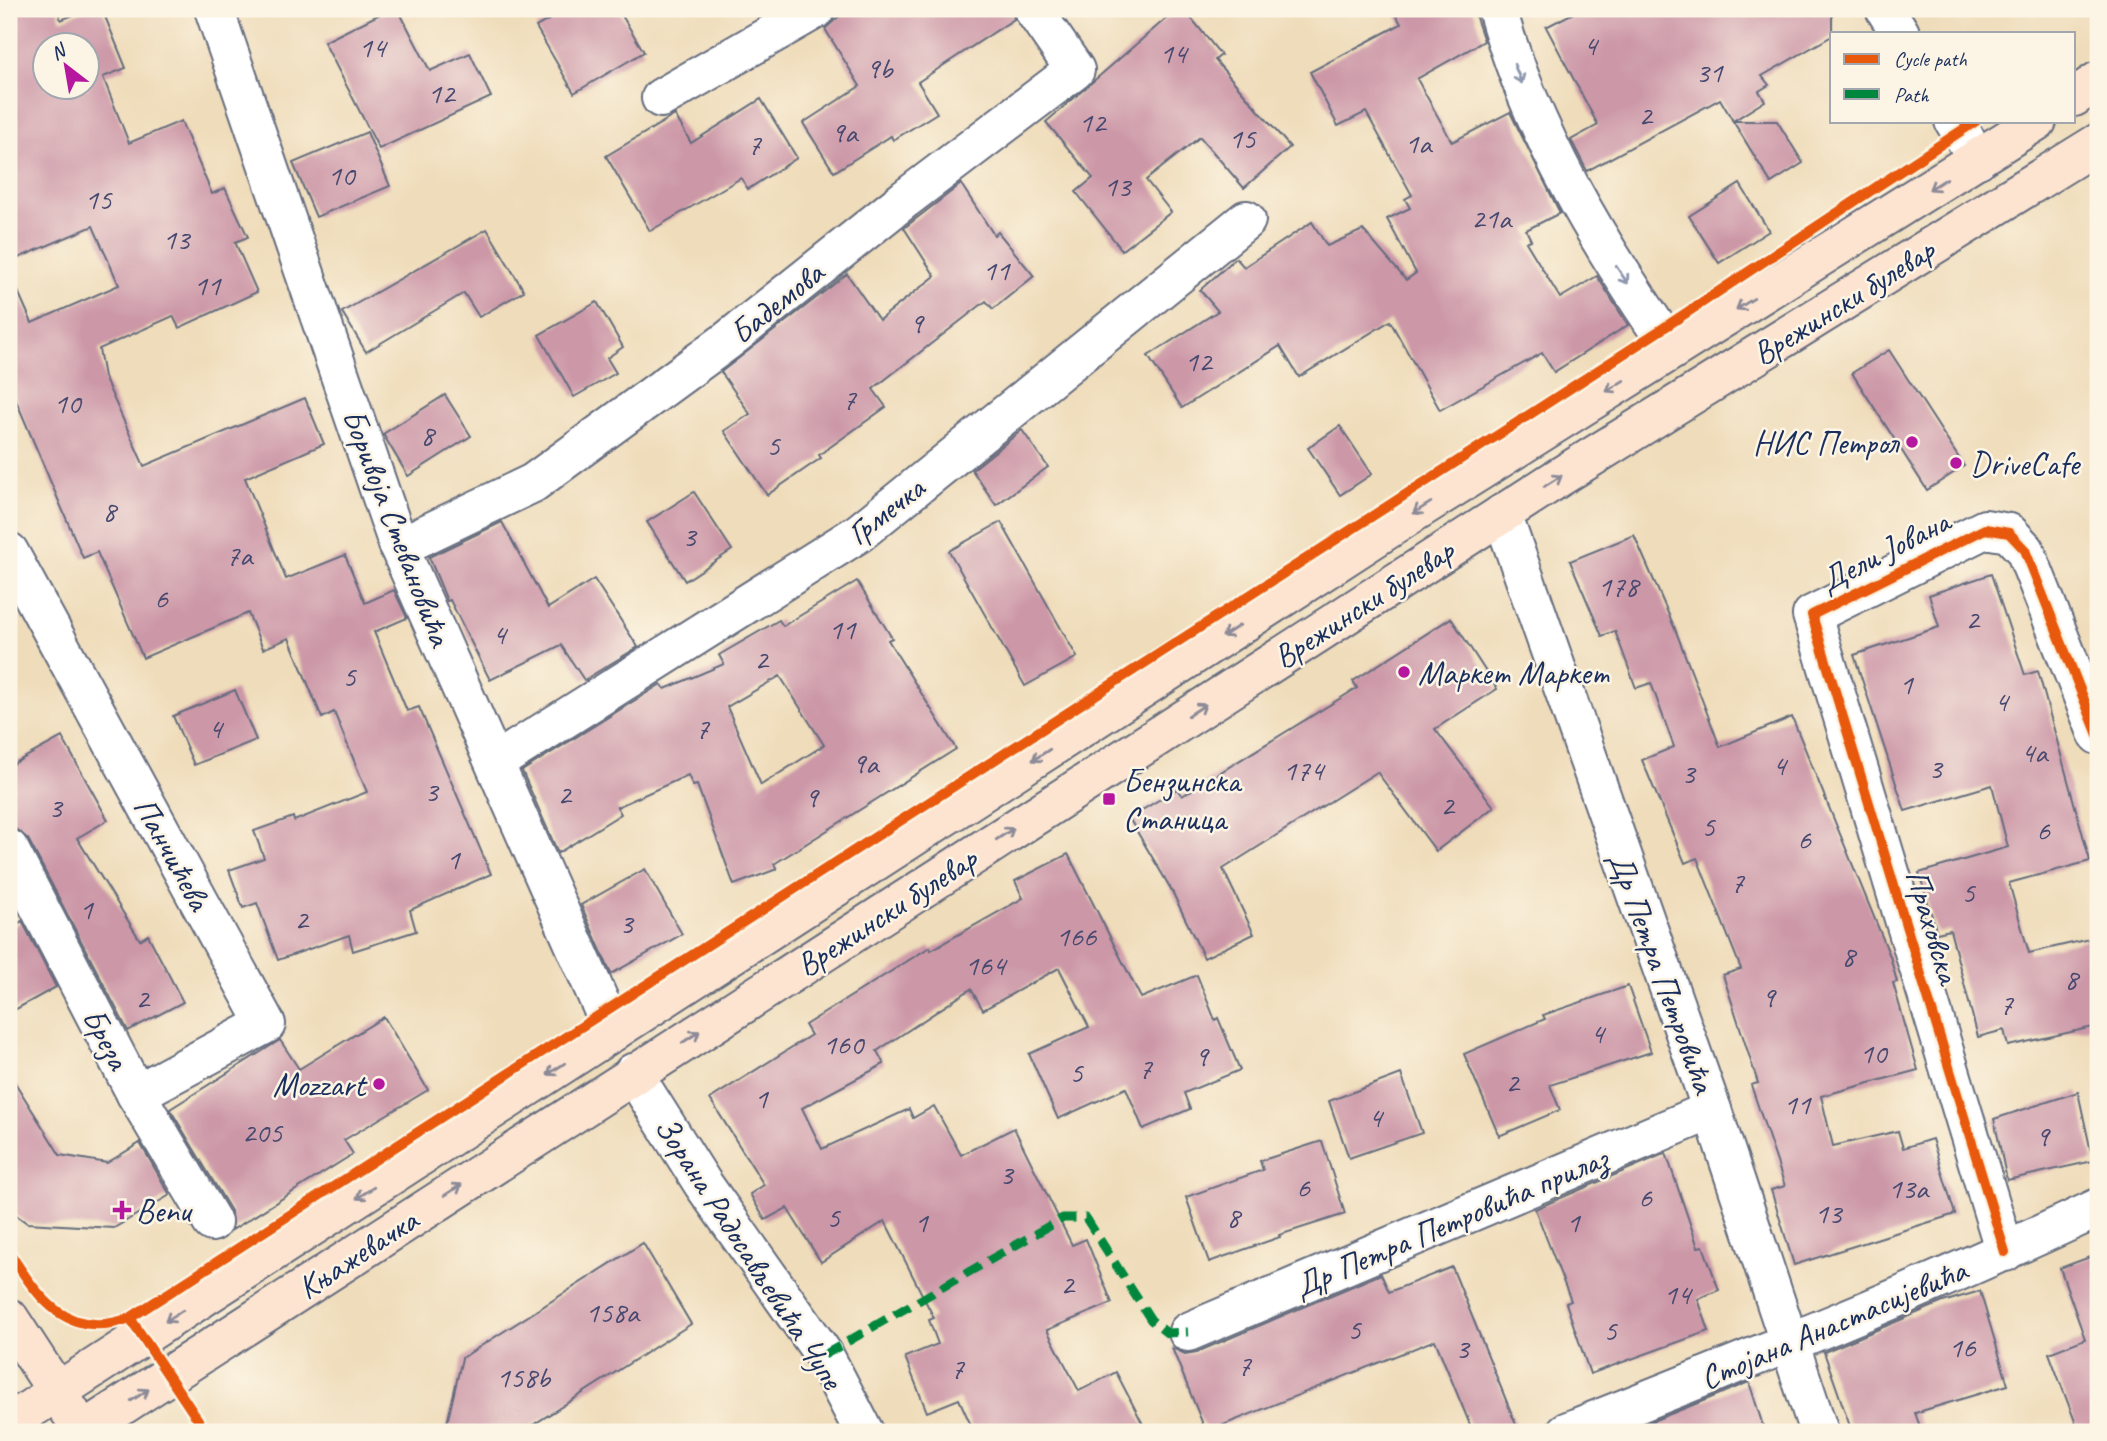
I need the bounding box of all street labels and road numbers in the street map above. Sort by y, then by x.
street label: Врежински булевар [1745,228,1945,375]
street label: Бадемова [721,251,834,353]
street label: Боривоја Стевановића [333,403,462,654]
street label: Грмечка [838,466,934,554]
street label: Дели Јована [1813,499,1959,601]
street label: Врежински булевар [1265,528,1464,678]
street label: Панчићева [124,790,221,919]
street label: Врежински булевар [788,836,987,986]
street label: Др Петра Петровића [1599,846,1726,1101]
street label: Праховска [1896,864,1971,991]
street label: Бреза [73,1001,140,1078]
street label: Зорана Радосављевића Чупе [645,1108,854,1399]
street label: Др Петра Петровића прилаз [1288,1136,1616,1307]
street label: Књажевачка [289,1198,428,1308]
street label: Стојана Анастасијевића [1694,1248,1975,1399]

